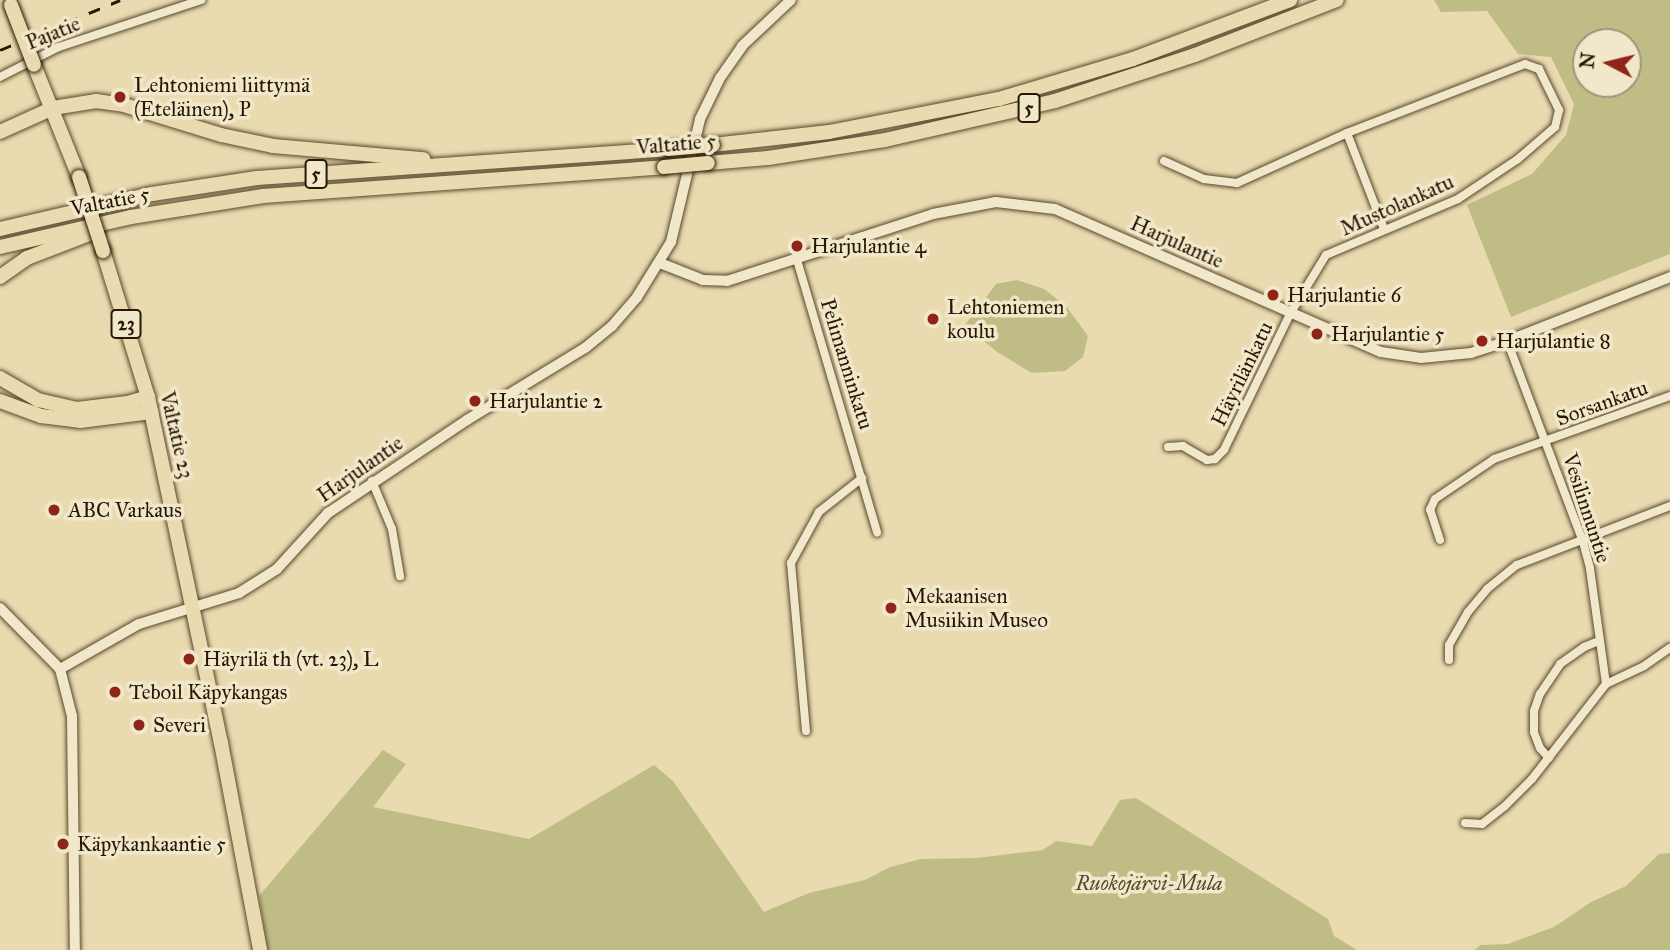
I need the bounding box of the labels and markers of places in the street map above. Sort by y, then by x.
place label: Lehtoniemi liittymä (Eteläinen), P [134,72,310,122]
marker: Lehtoniemi liittymä (Eteläinen), P [112,89,128,105]
place label: Harjulantie 4 [811,233,926,259]
marker: Harjulantie 4 [789,238,805,254]
place label: Harjulantie 6 [1287,282,1401,308]
marker: Harjulantie 6 [1265,287,1281,303]
place label: Lehtoniemen koulu [947,294,1064,344]
marker: Lehtoniemen koulu [925,311,941,327]
place label: Harjulantie 5 [1331,321,1444,347]
marker: Harjulantie 5 [1309,326,1325,342]
place label: Harjulantie 8 [1496,328,1611,354]
marker: Harjulantie 8 [1474,333,1490,349]
place label: Harjulantie 2 [489,388,603,414]
marker: Harjulantie 2 [467,393,483,409]
place label: ABC Varkaus [68,497,182,523]
marker: ABC Varkaus [46,502,62,518]
place label: Mekaanisen Musiikin Museo [905,583,1048,633]
marker: Mekaanisen Musiikin Museo [883,600,899,616]
place label: Häyrilä th (vt. 23), L [203,646,378,672]
marker: Häyrilä th (vt. 23), L [181,651,197,667]
place label: Teboil Käpykangas [129,679,287,705]
marker: Teboil Käpykangas [107,684,123,700]
place label: Severi [153,712,206,738]
marker: Severi [131,717,147,733]
place label: Käpykankaantie 5 [77,831,226,857]
marker: Käpykankaantie 5 [55,836,71,852]

